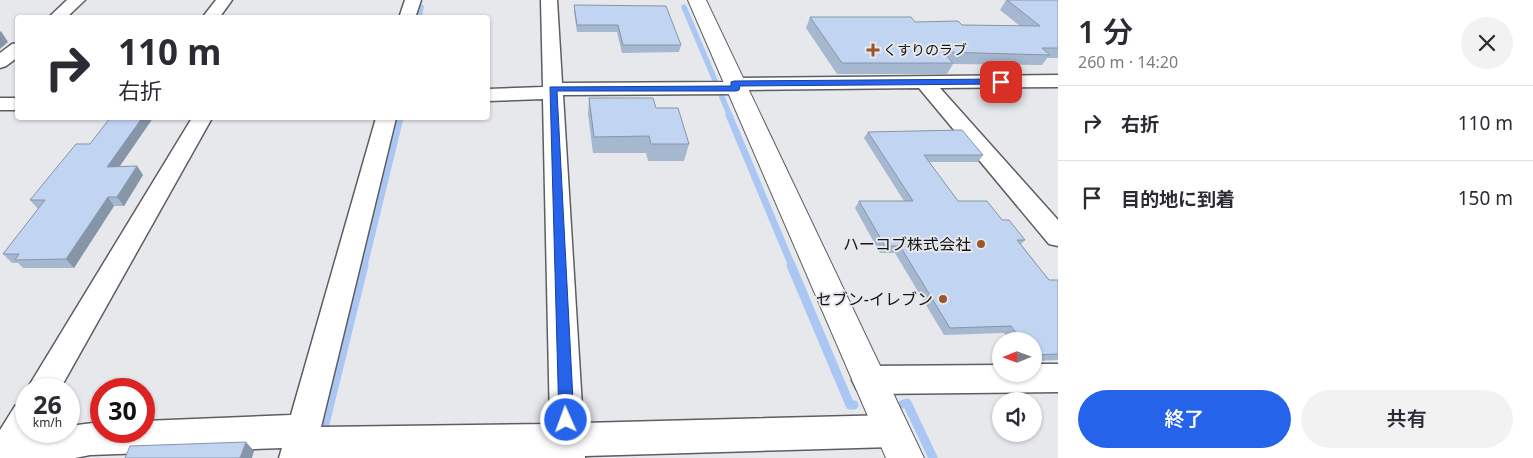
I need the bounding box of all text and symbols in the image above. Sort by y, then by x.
text: 1 分 [1078,11,1133,52]
button: close [1461,17,1513,69]
text: 110 m [118,28,221,75]
icon: right [35,35,100,100]
place label: くすりのラブ [883,40,967,59]
marker: くすりのラブ [867,44,879,56]
text: 260 m · 14:20 [1078,51,1178,73]
pin [980,61,1022,103]
icon: arrive [987,68,1015,96]
text: 右折 [118,75,162,105]
icon: right [1078,109,1106,137]
text: 110 m [1458,110,1513,136]
text: 右折 [1121,111,1159,137]
icon: arrive [1078,184,1106,212]
text: 150 m [1458,185,1513,211]
text: 目的地に到着 [1121,186,1235,212]
place label: ハーコブ株式会社 [843,233,971,255]
marker: ハーコブ株式会社 [975,238,987,250]
place label: セブン-イレブン [816,288,933,310]
marker: セブン-イレブン [937,293,949,305]
north arrow [992,332,1042,382]
map controls [992,332,1042,442]
speed limit sign: 30 [90,378,155,443]
text: 26 [33,387,62,421]
button: 終了 [1078,390,1291,448]
button: 共有 [1301,390,1513,448]
button: sound [992,392,1042,442]
position arrow [539,393,591,445]
text: km/h [33,414,62,431]

